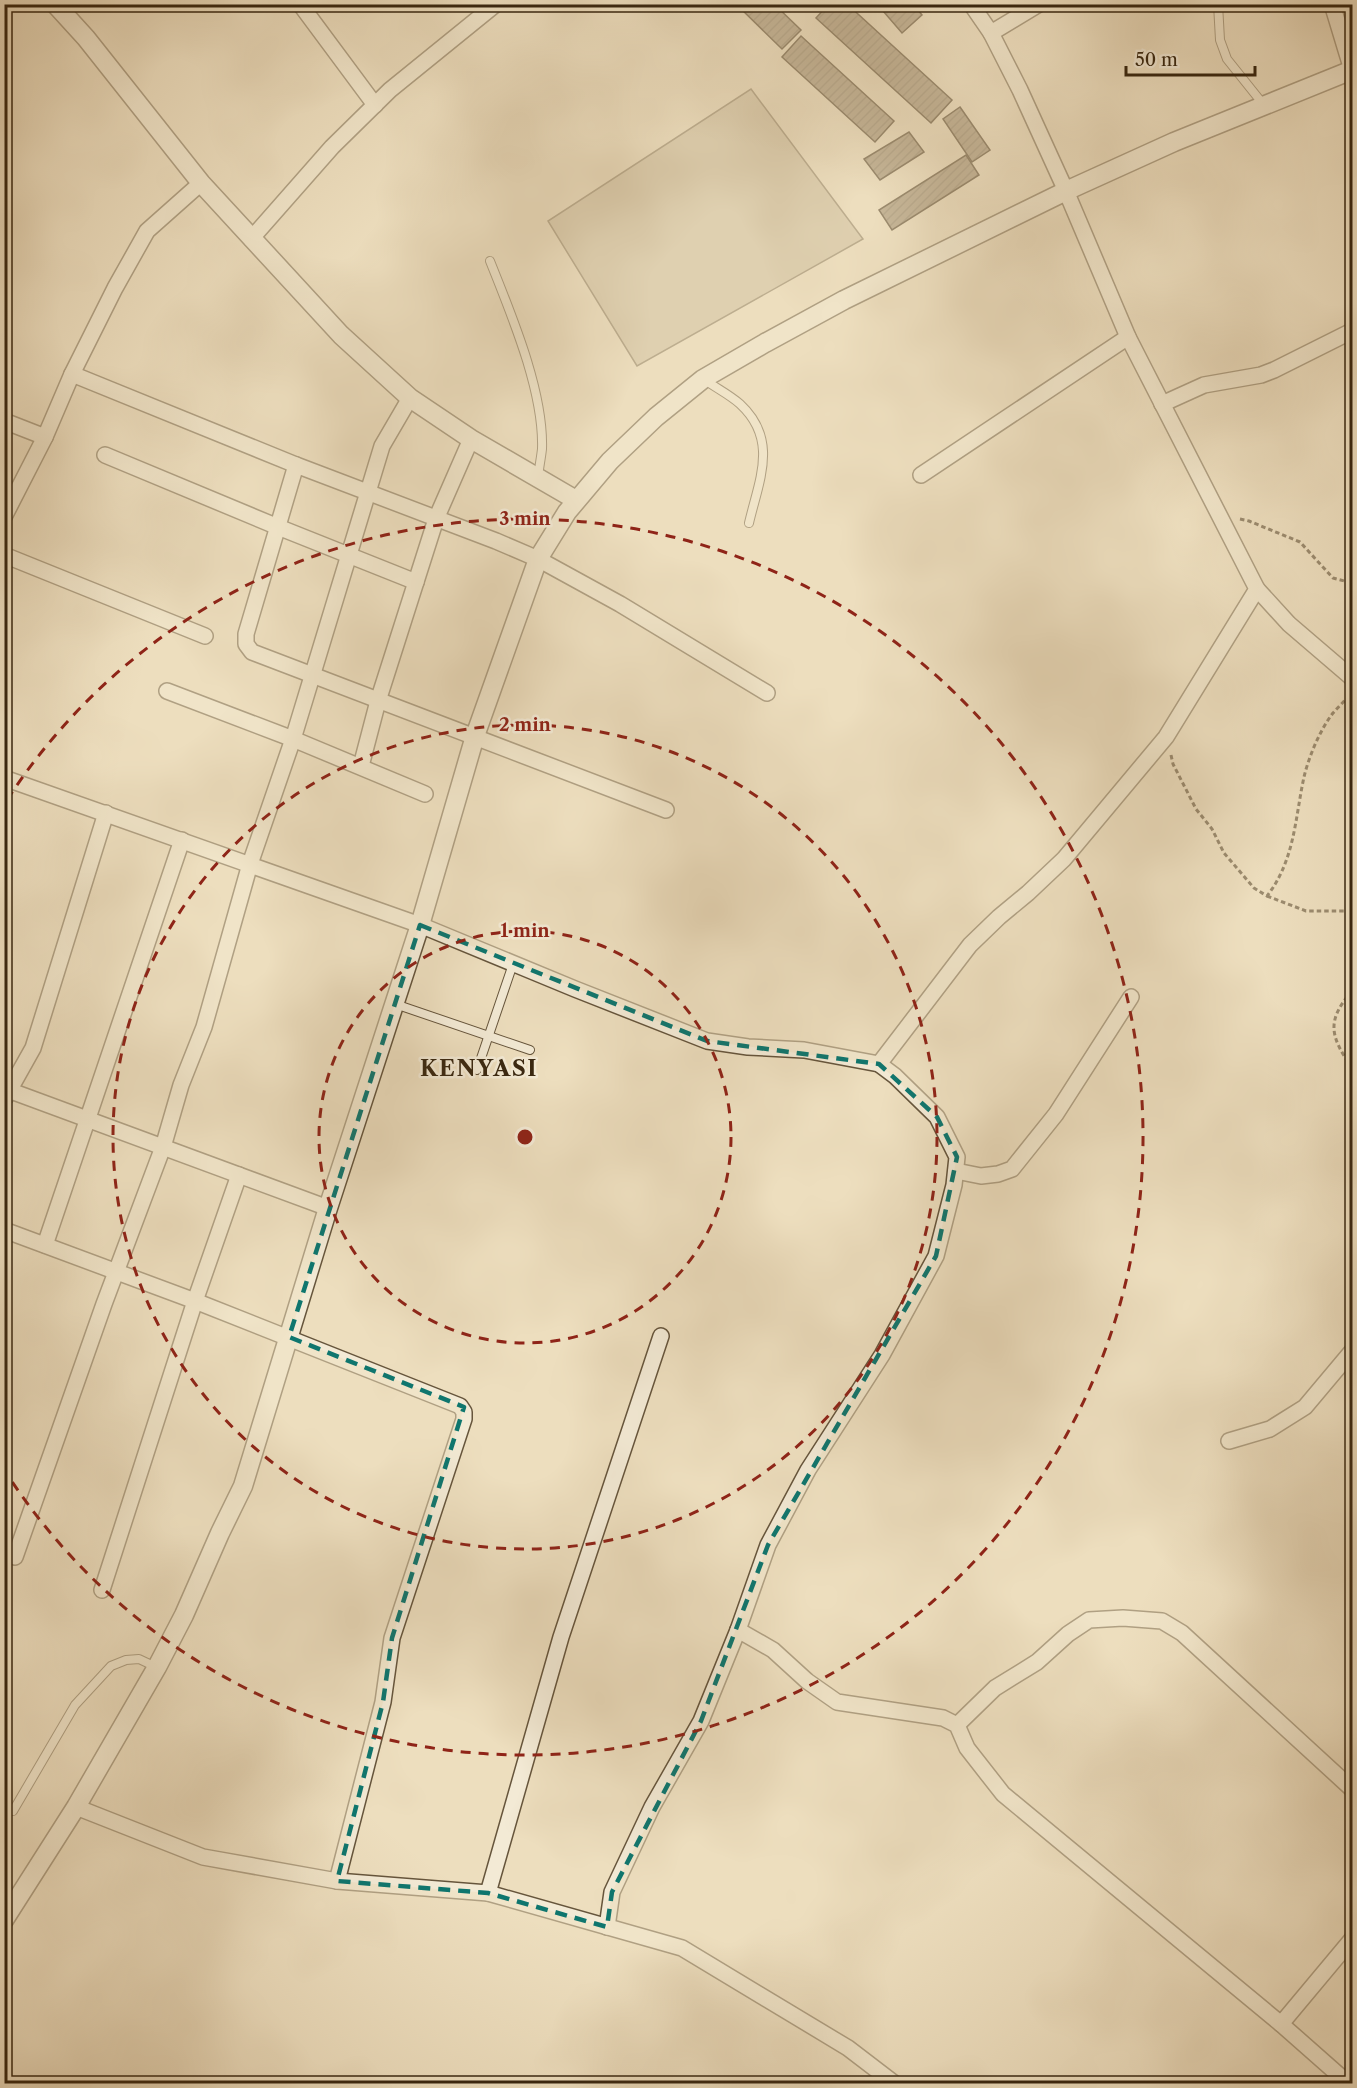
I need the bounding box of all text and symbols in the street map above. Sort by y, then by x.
scale bar [1126,39,1255,77]
text: 50 m [1135,49,1178,71]
text: 3 min [499,508,551,530]
text: 2 min [499,714,552,736]
text: 1 min [500,920,550,942]
district label: KENYASI [420,1055,538,1082]
centre of rings [515,1127,535,1147]

